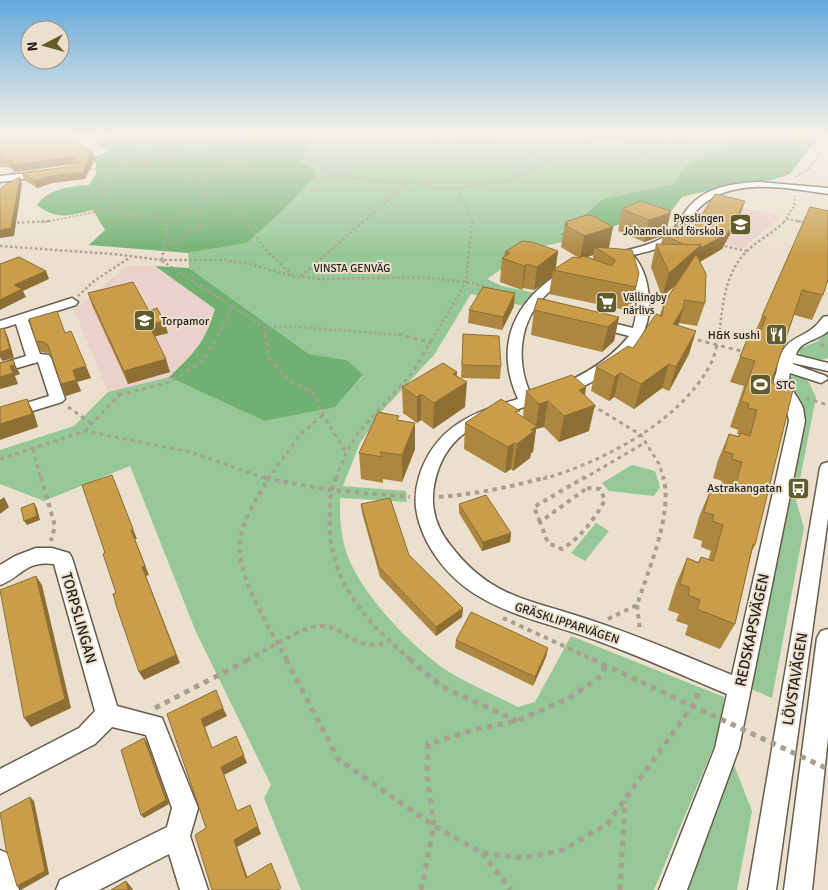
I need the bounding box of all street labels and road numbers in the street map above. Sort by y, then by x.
street label: VINSTA GENVÄG [314,261,390,275]
street label: TORPSLINGAN [57,570,101,666]
street label: REDSKAPSVÄGEN [731,572,773,688]
street label: GRÄSKLIPPARVÄGEN [513,599,621,647]
street label: LÖVSTAVÄGEN [779,631,811,727]

